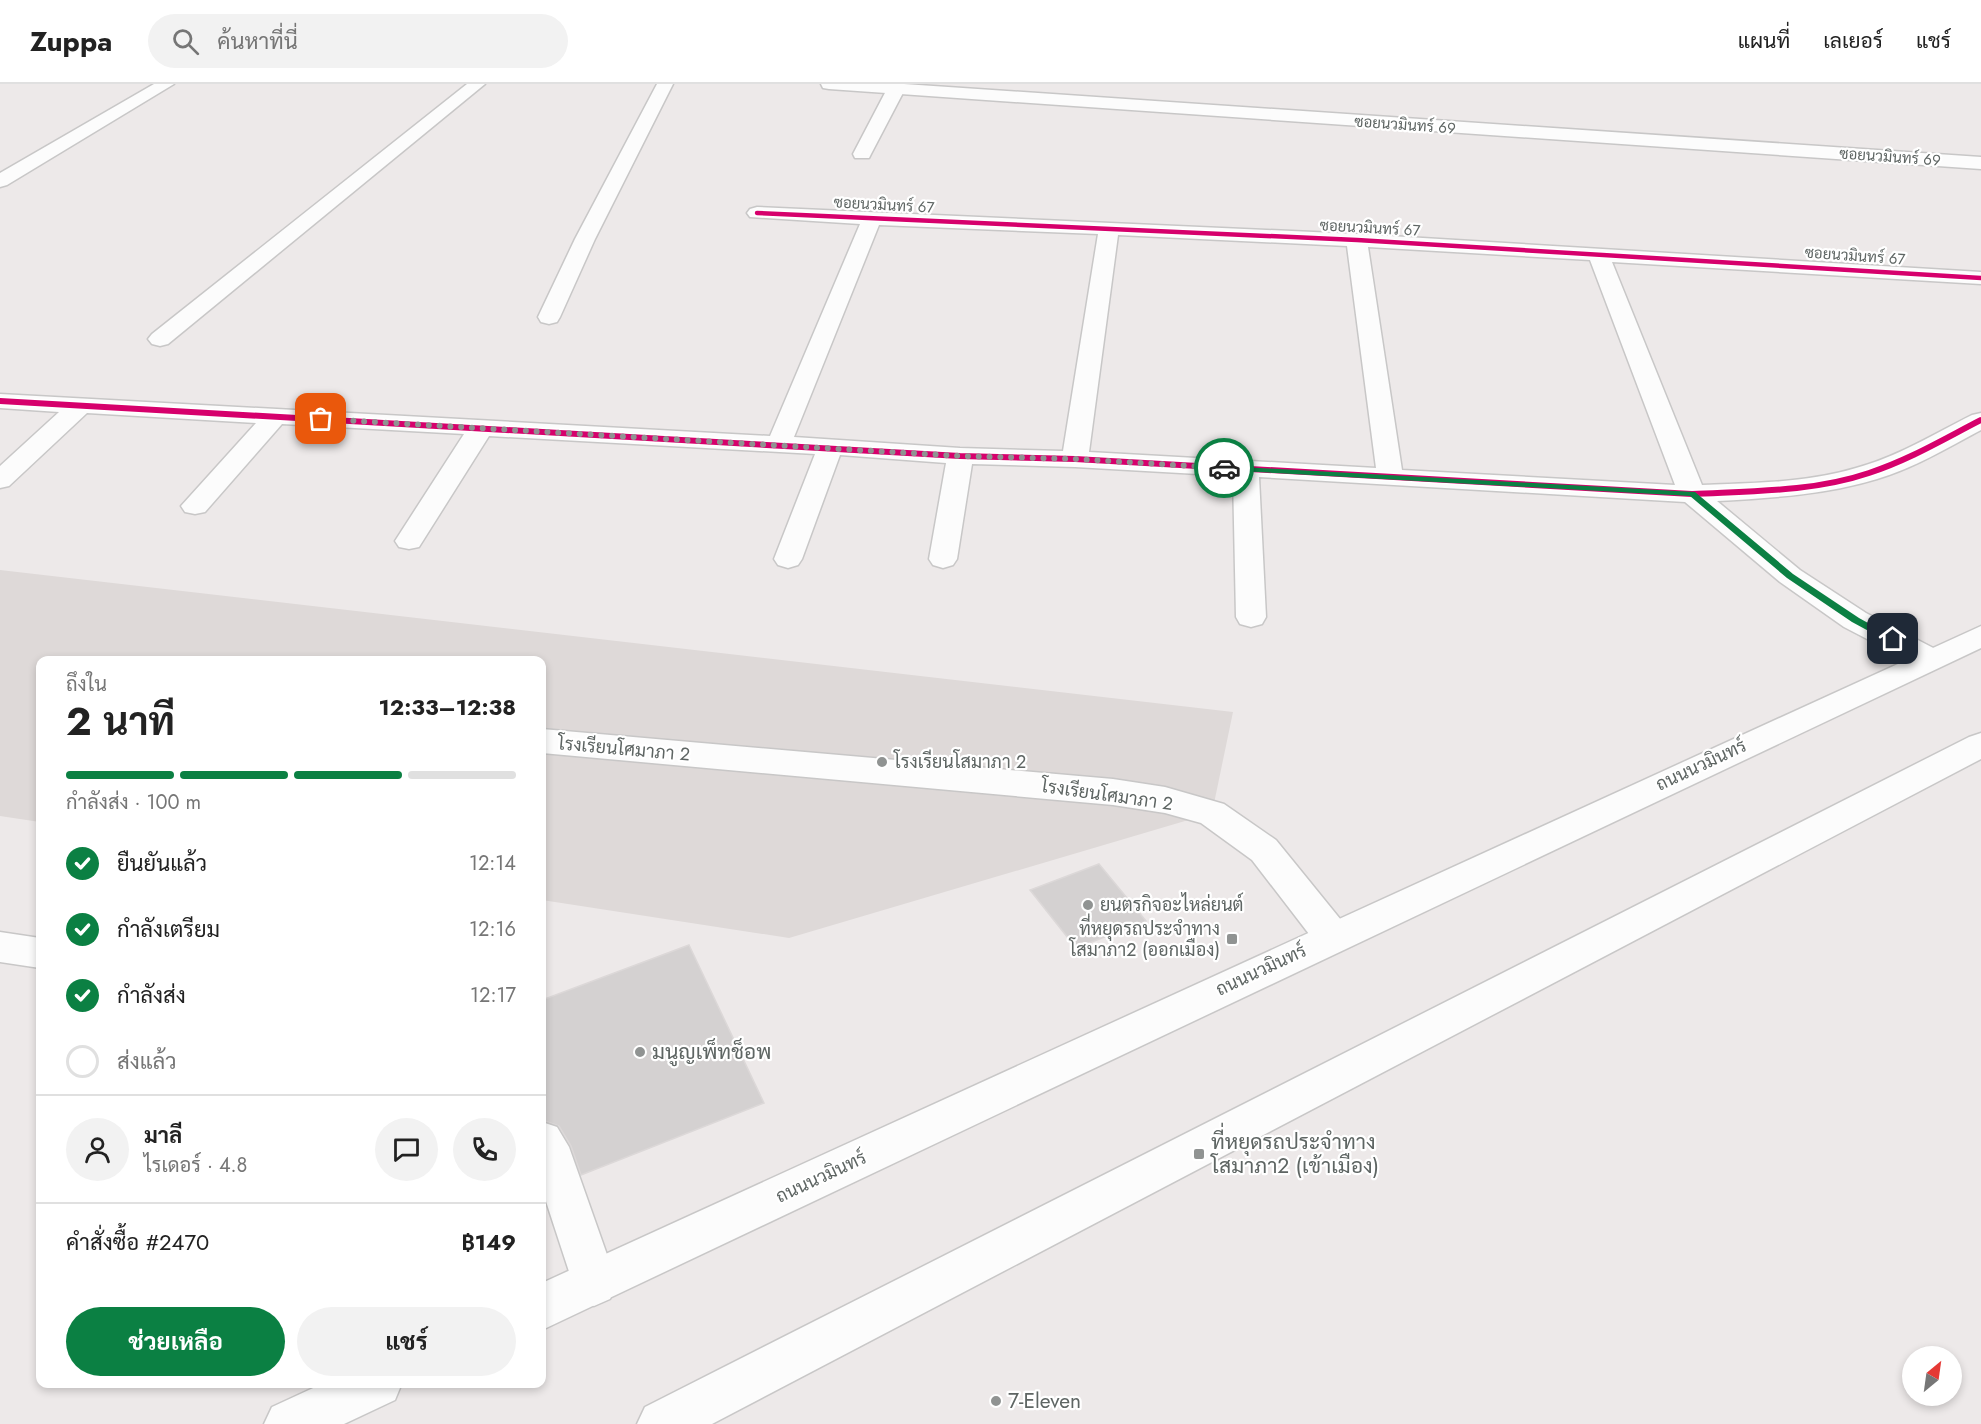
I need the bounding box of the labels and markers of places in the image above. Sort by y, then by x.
pin [295,393,346,444]
pin [1867,613,1918,664]
place label: โรงเรียนโสมาภา 2 [893,749,1026,775]
marker: โรงเรียนโสมาภา 2 [875,755,889,769]
place label: ยนตรกิจอะไหล่ยนต์ [1100,892,1244,918]
marker: ยนตรกิจอะไหล่ยนต์ [1081,898,1095,912]
place label: ที่หยุดรถประจำทาง โสมาภา2 (ออกเมือง) [1068,913,1220,963]
marker: ที่หยุดรถประจำทาง โสมาภา2 (ออกเมือง) [1225,932,1239,946]
place label: มนูญเพ็ทช็อพ [652,1037,771,1067]
marker: มนูญเพ็ทช็อพ [633,1045,647,1059]
place label: ที่หยุดรถประจำทาง โสมาภา2 (เข้าเมือง) [1210,1122,1379,1181]
marker: ที่หยุดรถประจำทาง โสมาภา2 (เข้าเมือง) [1192,1147,1206,1161]
place label: 7-Eleven [1008,1386,1081,1416]
marker: 7-Eleven [989,1394,1003,1408]

